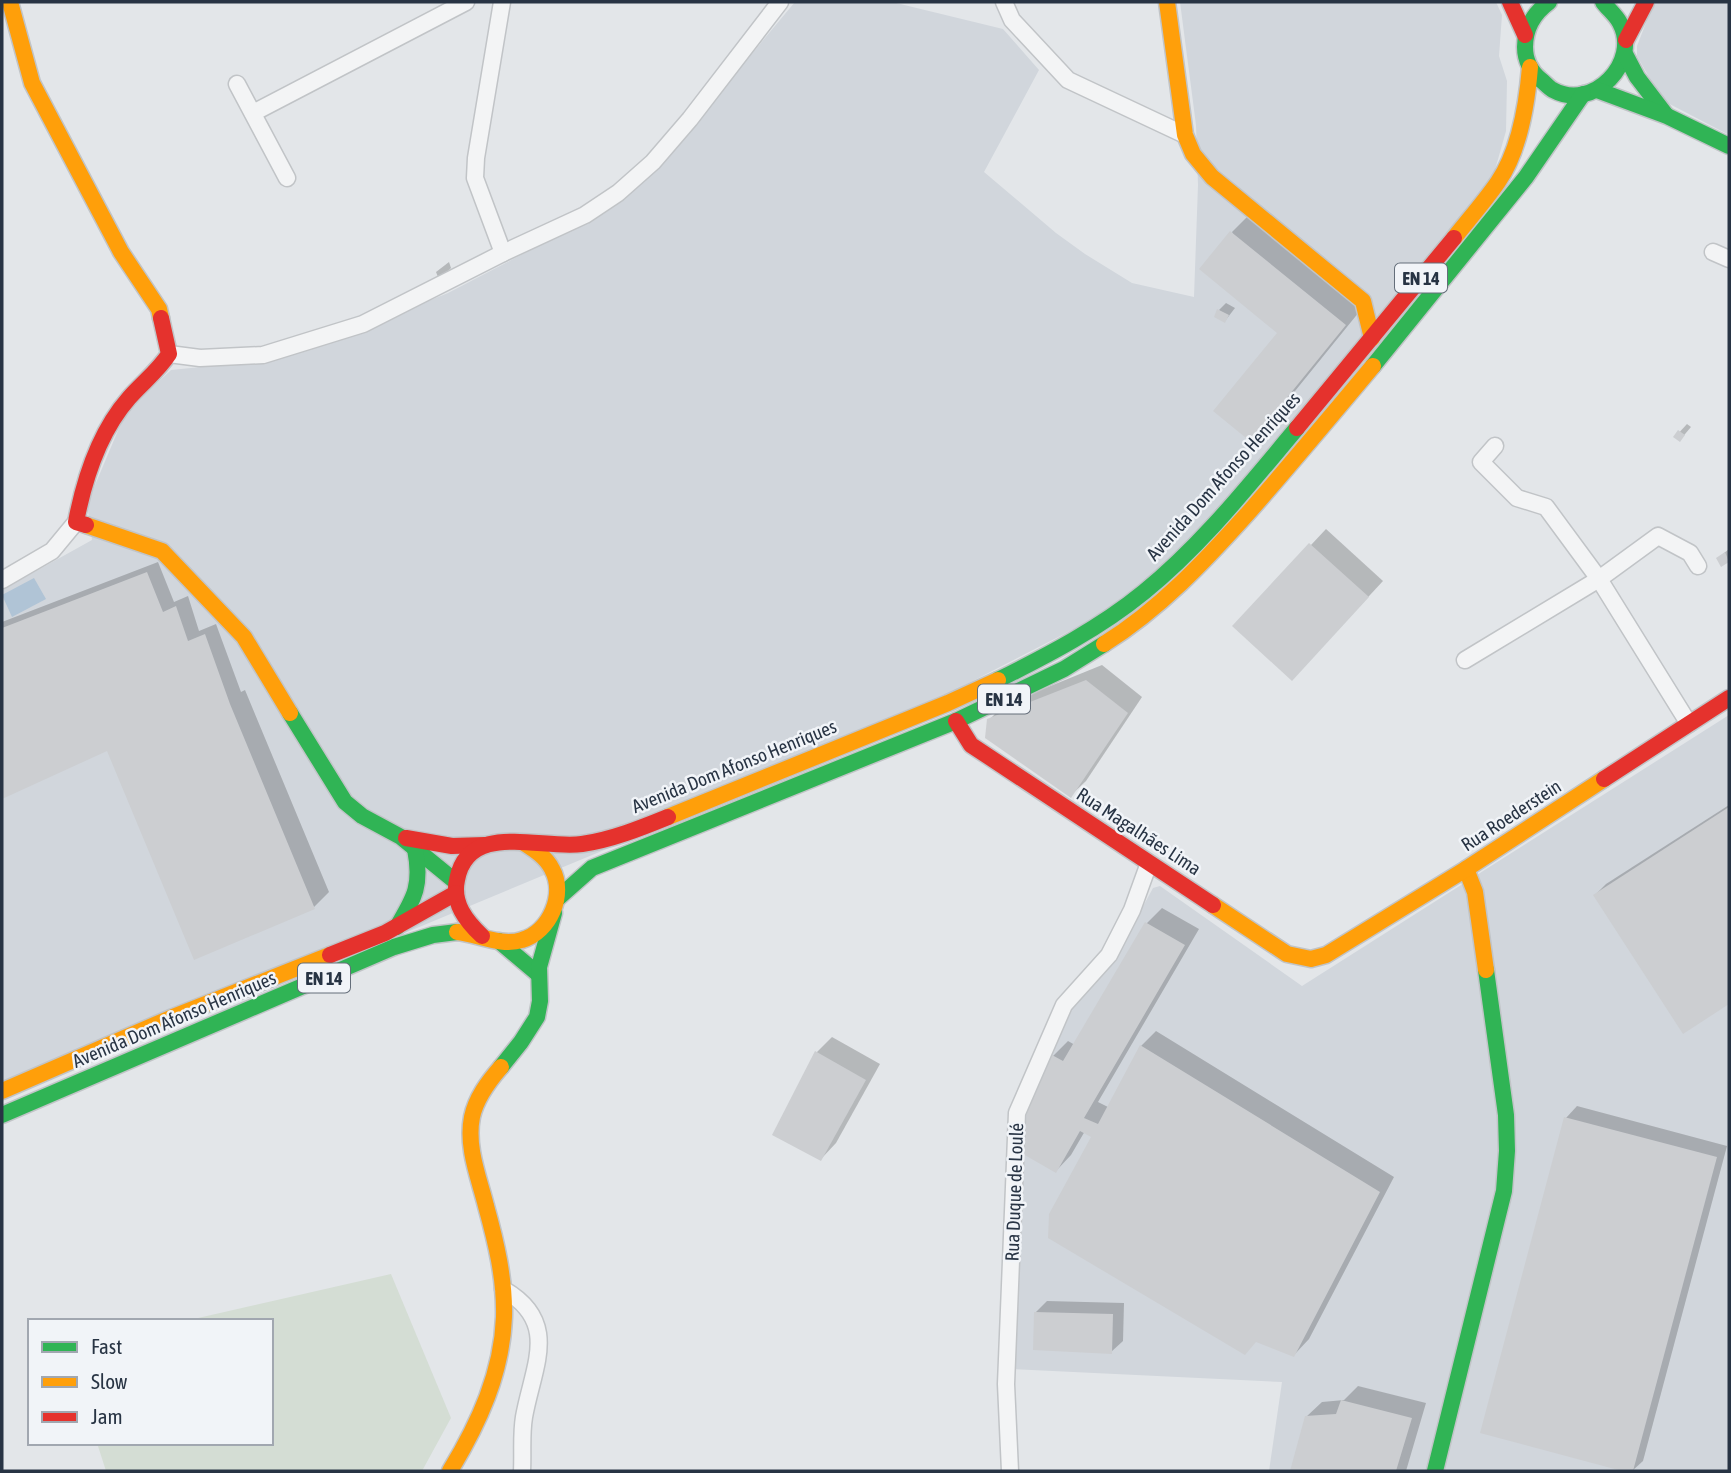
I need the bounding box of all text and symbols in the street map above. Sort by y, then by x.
road number: EN 14 [1395,264,1447,292]
street label: Avenida Dom Afonso Henriques [1142,387,1305,565]
road number: EN 14 [978,684,1030,714]
street label: Avenida Dom Afonso Henriques [628,715,840,817]
street label: Rua Roederstein [1457,775,1565,855]
street label: Rua Magalhães Lima [1073,783,1205,879]
road number: EN 14 [298,964,350,993]
street label: Avenida Dom Afonso Henriques [69,966,279,1072]
street label: Rua Duque de Loulé [1001,1122,1027,1262]
legend [28,1319,273,1445]
text: Fast [91,1334,122,1358]
text: Slow [91,1369,128,1393]
text: Jam [91,1404,123,1428]

